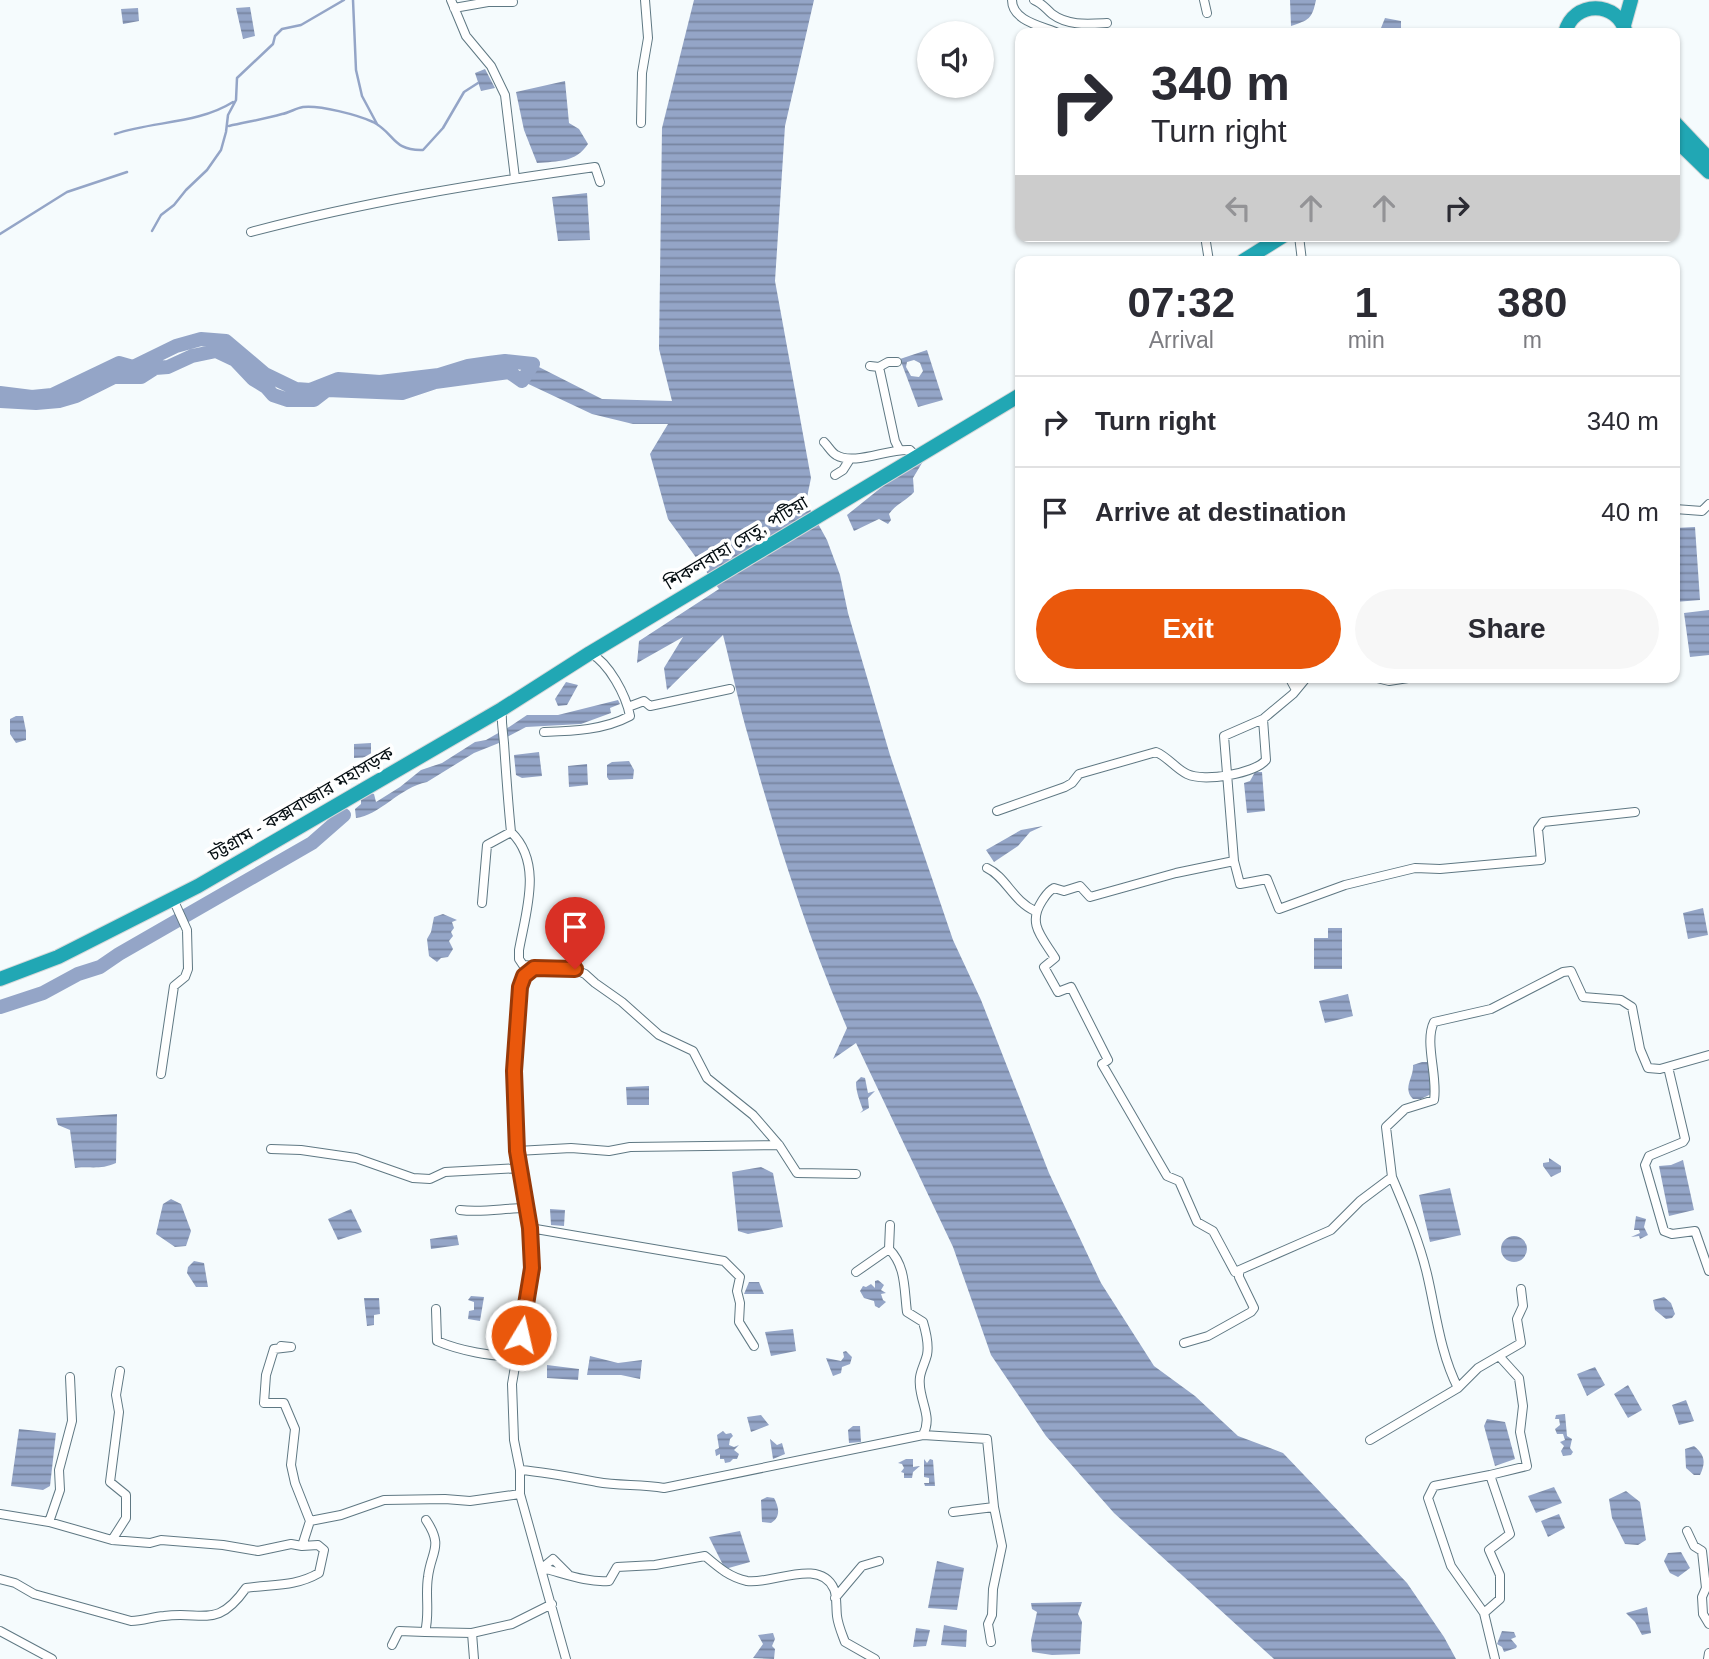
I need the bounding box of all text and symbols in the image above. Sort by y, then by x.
map controls [917,21,994,98]
button: sound [917,21,994,98]
icon: right [1036,56,1127,147]
text: 340 m [1151,56,1290,110]
text: Turn right [1151,113,1287,149]
icon: left [1219,189,1257,227]
icon: ahead [1292,189,1330,227]
icon: ahead [1365,189,1403,227]
icon: right [1438,189,1476,227]
text: 07:32 [1128,279,1235,326]
text: 1 [1354,279,1378,326]
text: 380 [1497,279,1567,326]
text: Arrival [1149,327,1214,353]
text: min [1348,327,1385,353]
text: m [1523,327,1542,353]
icon: right [1036,403,1074,441]
text: Turn right [1095,406,1216,436]
text: 340 m [1587,406,1659,436]
street label: শিকলবাহা সেতু, পটিয়া [660,492,812,595]
icon: arrive [1036,494,1074,532]
text: Arrive at destination [1095,497,1346,527]
text: 40 m [1601,497,1659,527]
button: Exit [1036,589,1341,669]
button: Share [1355,589,1659,669]
street label: চট্টগ্রাম - কক্সবাজার মহাসড়ক [204,743,397,866]
pin [545,897,605,969]
icon: arrive [556,908,594,946]
position arrow [484,1298,558,1372]

